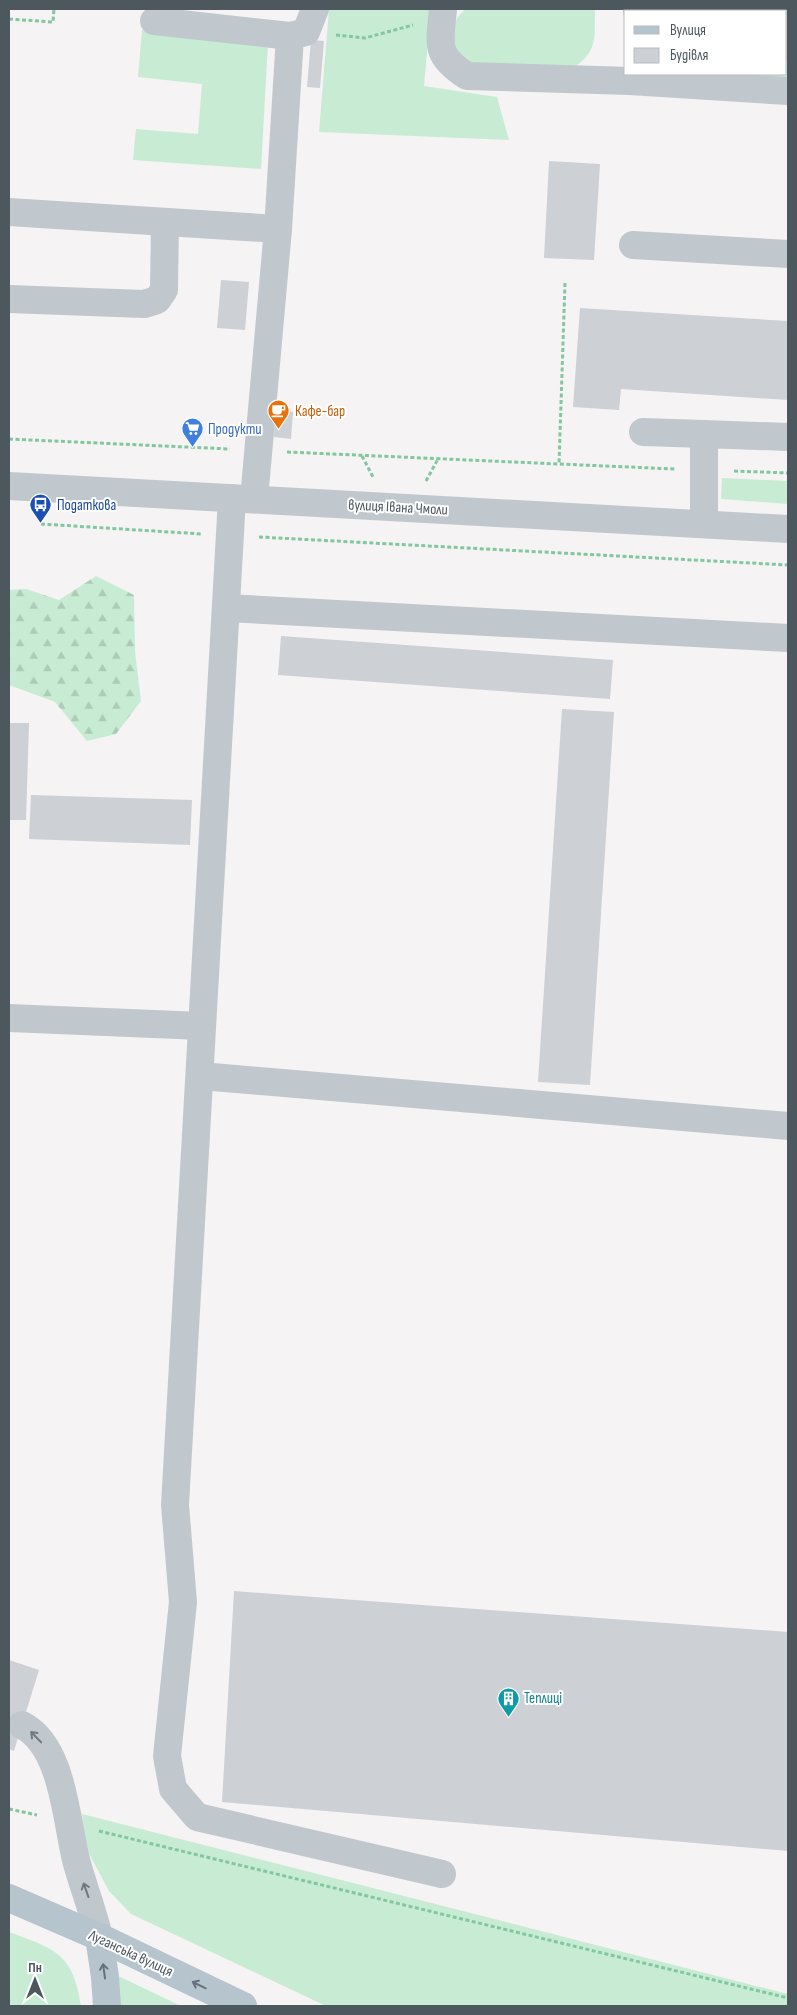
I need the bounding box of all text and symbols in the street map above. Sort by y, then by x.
legend [624,10,787,75]
text: Вулиця [670,21,706,40]
text: Будівля [670,46,709,65]
cafe icon: Кафе-бар [267,399,291,430]
place label: Кафе-бар [295,402,345,421]
supermarket icon: Продукти [180,417,204,448]
place label: Продукти [208,420,262,439]
bus stop icon: Податкова [29,493,53,524]
street label: вулиця Івана Чмоли [348,495,448,520]
place label: Податкова [57,496,116,515]
building icon: Теплиці [496,1686,520,1717]
place label: Теплиці [524,1689,562,1708]
one-way arrow [30,1731,42,1744]
one-way arrow [81,1883,90,1898]
street label: Луганська вулиця [85,1925,176,1981]
north arrow [10,1955,60,2005]
text: Пн [28,1959,42,1976]
one-way arrow [99,1964,109,1980]
one-way arrow [192,1980,207,1989]

